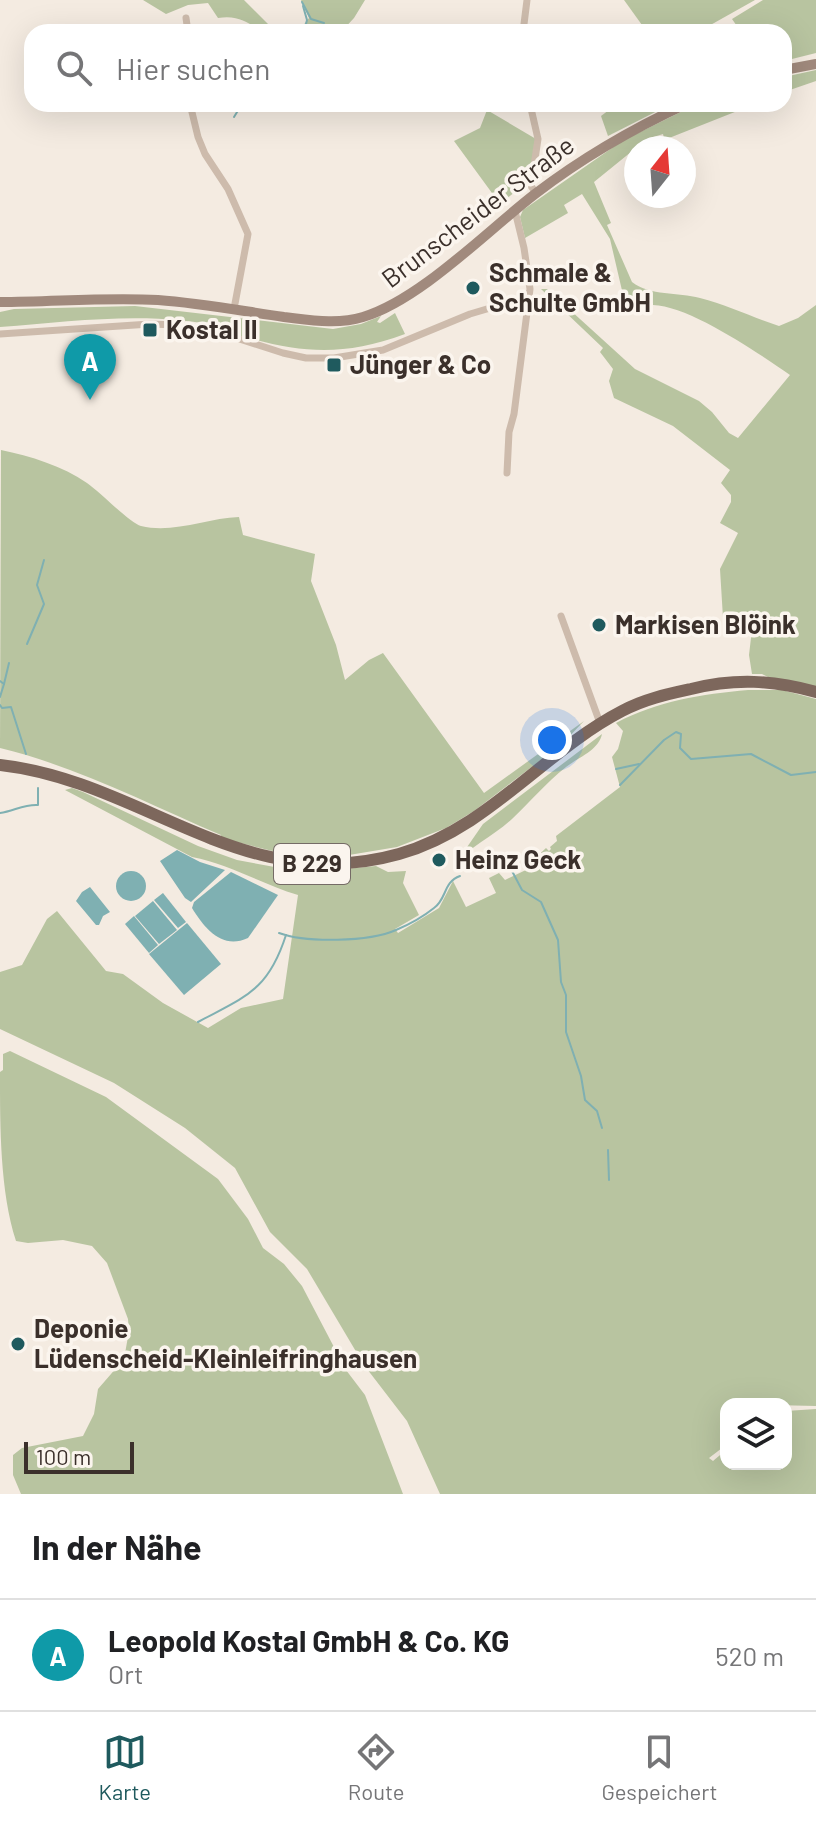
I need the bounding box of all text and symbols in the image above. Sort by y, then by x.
search box [24,24,792,112]
icon: search [52,46,96,90]
text: Hier suchen [116,50,270,86]
street label: Brunscheider Straße [375,128,579,293]
north arrow [624,136,696,208]
place label: Schmale & Schulte GmbH [489,256,651,317]
marker: Schmale & Schulte GmbH [464,279,482,297]
place label: Kostal II [166,313,258,344]
marker: Kostal II [141,321,159,339]
pin: A [64,334,116,400]
place label: Jünger & Co [350,348,491,379]
marker: Jünger & Co [325,356,343,374]
place label: Markisen Blöink [615,608,796,639]
marker: Markisen Blöink [590,616,608,634]
your location [532,720,572,760]
place label: Heinz Geck [455,843,582,874]
road number: B 229 [274,844,350,884]
marker: Heinz Geck [430,851,448,869]
place label: Deponie Lüdenscheid-Kleinleifringhausen [34,1312,417,1373]
marker: Deponie Lüdenscheid-Kleinleifringhausen [9,1335,27,1353]
map controls [720,1398,792,1470]
button: layers [720,1398,792,1470]
scale bar [24,1438,134,1474]
text: 100 m [36,1443,91,1469]
text: In der Nähe [32,1526,202,1567]
text: Leopold Kostal GmbH & Co. KG [108,1622,509,1658]
text: A [49,1640,67,1671]
text: 520 m [715,1640,784,1671]
text: Ort [108,1658,143,1689]
tab: Karte [98,1730,151,1804]
tab: Route [348,1730,404,1804]
tab: Gespeichert [601,1730,717,1804]

